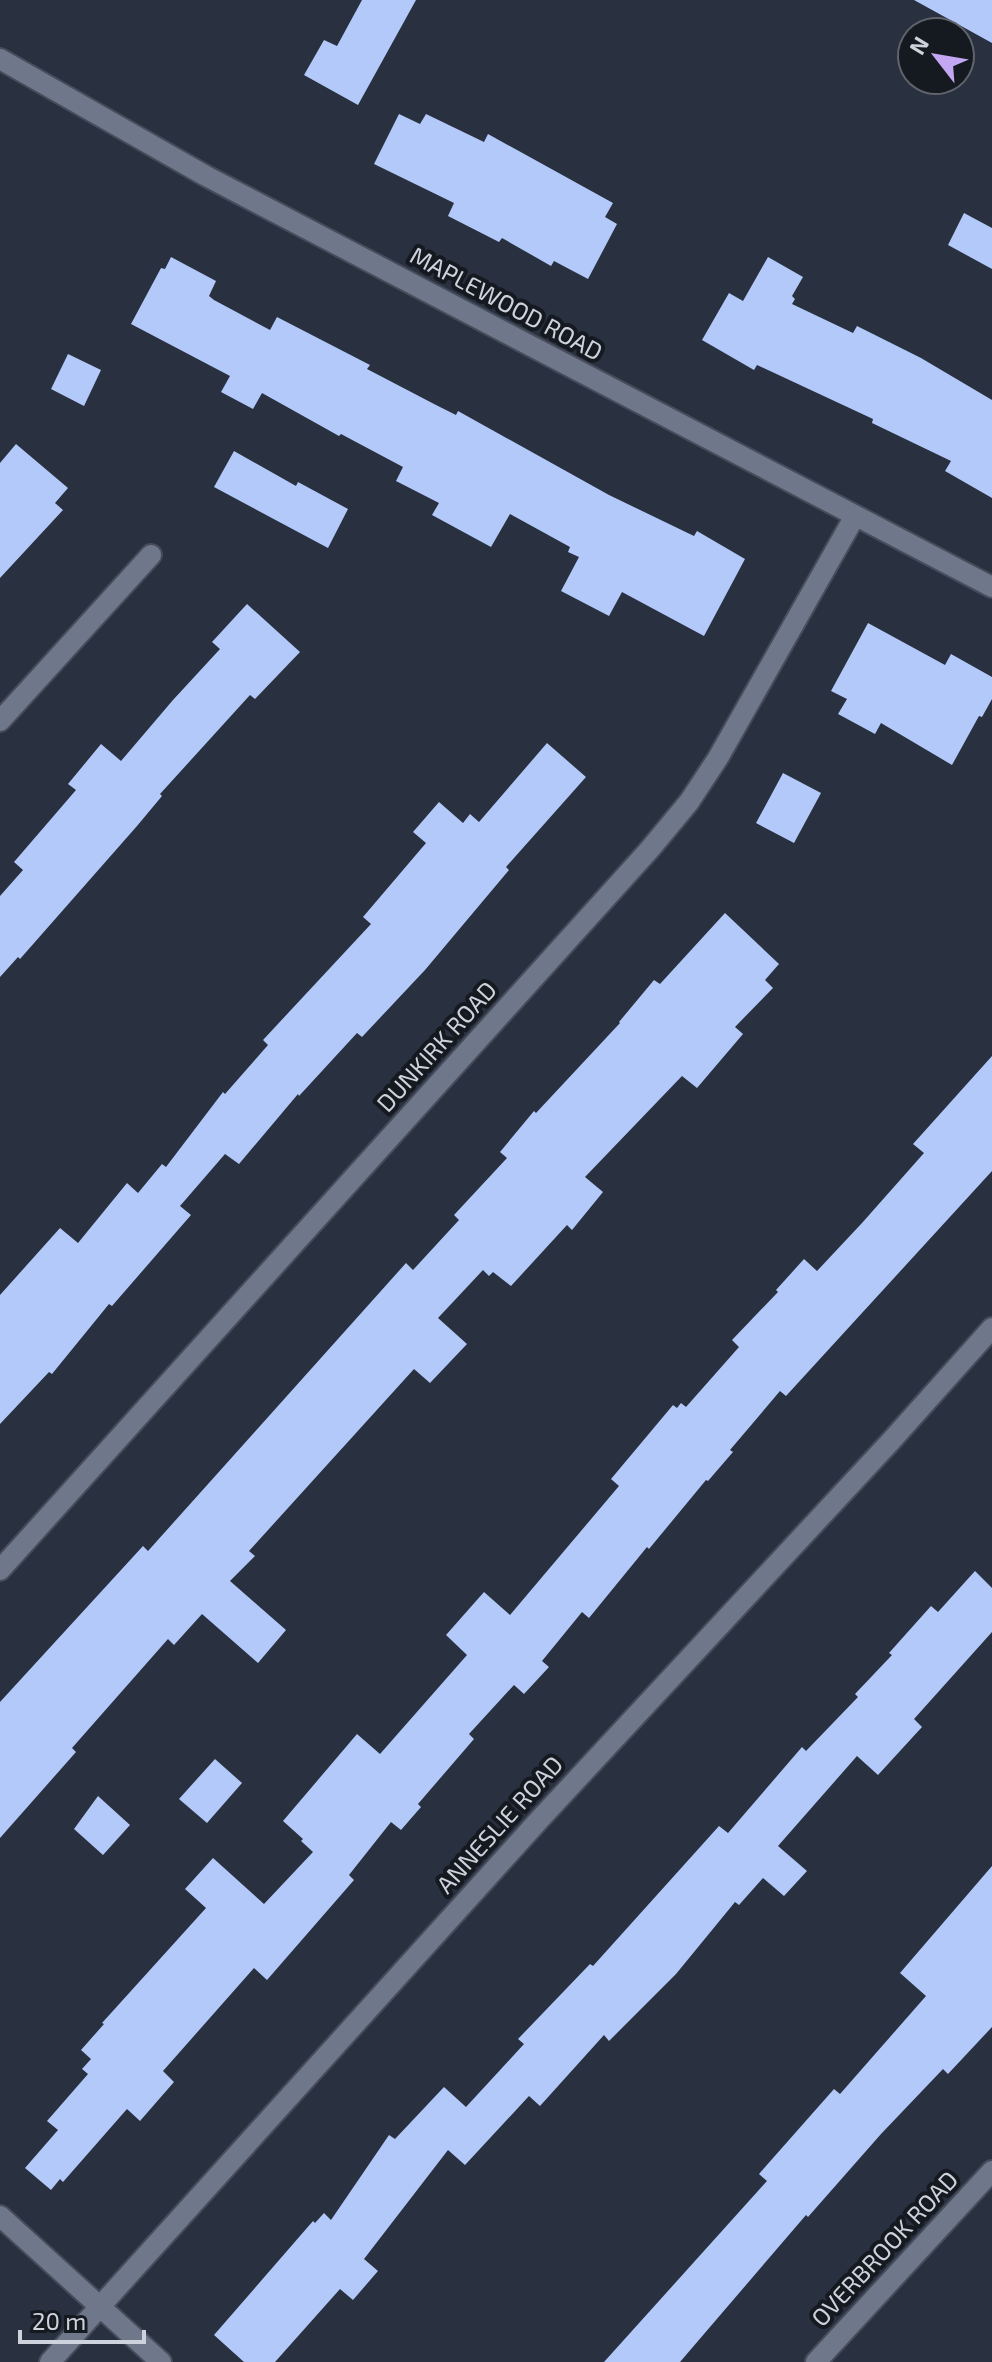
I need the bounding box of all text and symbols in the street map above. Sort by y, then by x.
north arrow [896,16,976,96]
text: N [903,32,933,59]
street label: MAPLEWOOD ROAD [406,240,608,366]
street label: DUNKIRK ROAD [370,975,502,1117]
street label: ANNESLIE ROAD [430,1749,568,1899]
street label: OVERBROOK ROAD [805,2164,963,2332]
scale bar [20,2294,144,2344]
text: 20 m [32,2306,86,2335]

